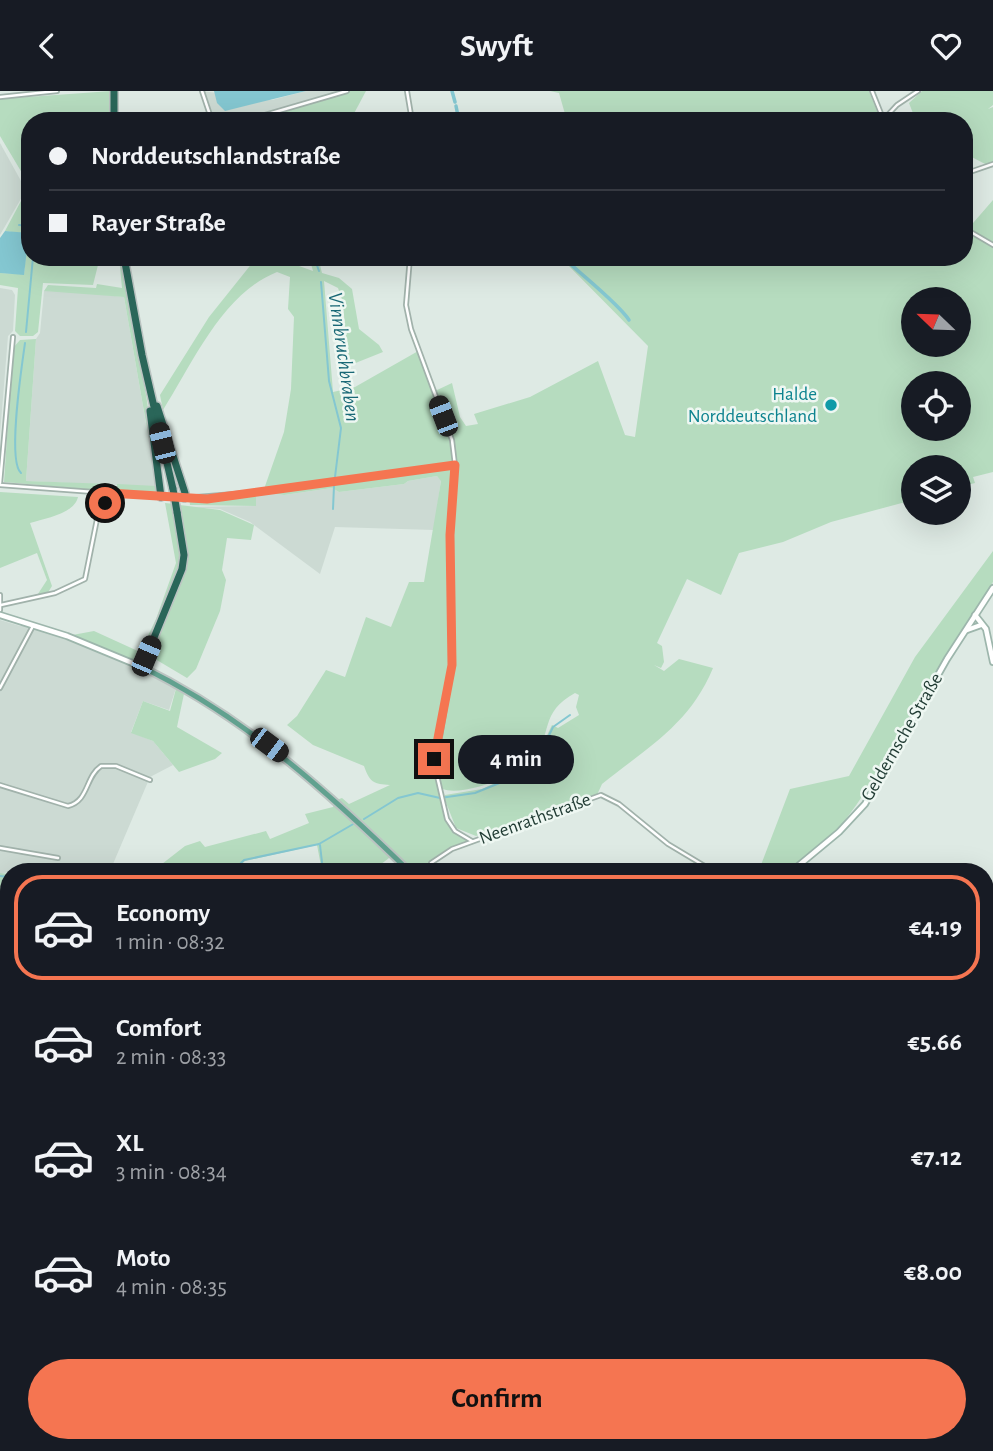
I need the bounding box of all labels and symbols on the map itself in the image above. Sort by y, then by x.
north arrow [901,287,971,357]
water label: Vinnbruchbraben [325,291,363,423]
place label: Halde Norddeutschland [688,385,817,426]
car [426,393,461,439]
marker: Halde Norddeutschland [823,397,839,413]
car [147,420,178,466]
route start [89,487,121,519]
car [129,633,164,679]
street label: Geldernsche Straße [858,670,946,804]
car [246,724,293,766]
callout: 4 min [458,735,574,783]
route end [418,743,450,775]
street label: Neenrathstraße [477,790,593,848]

